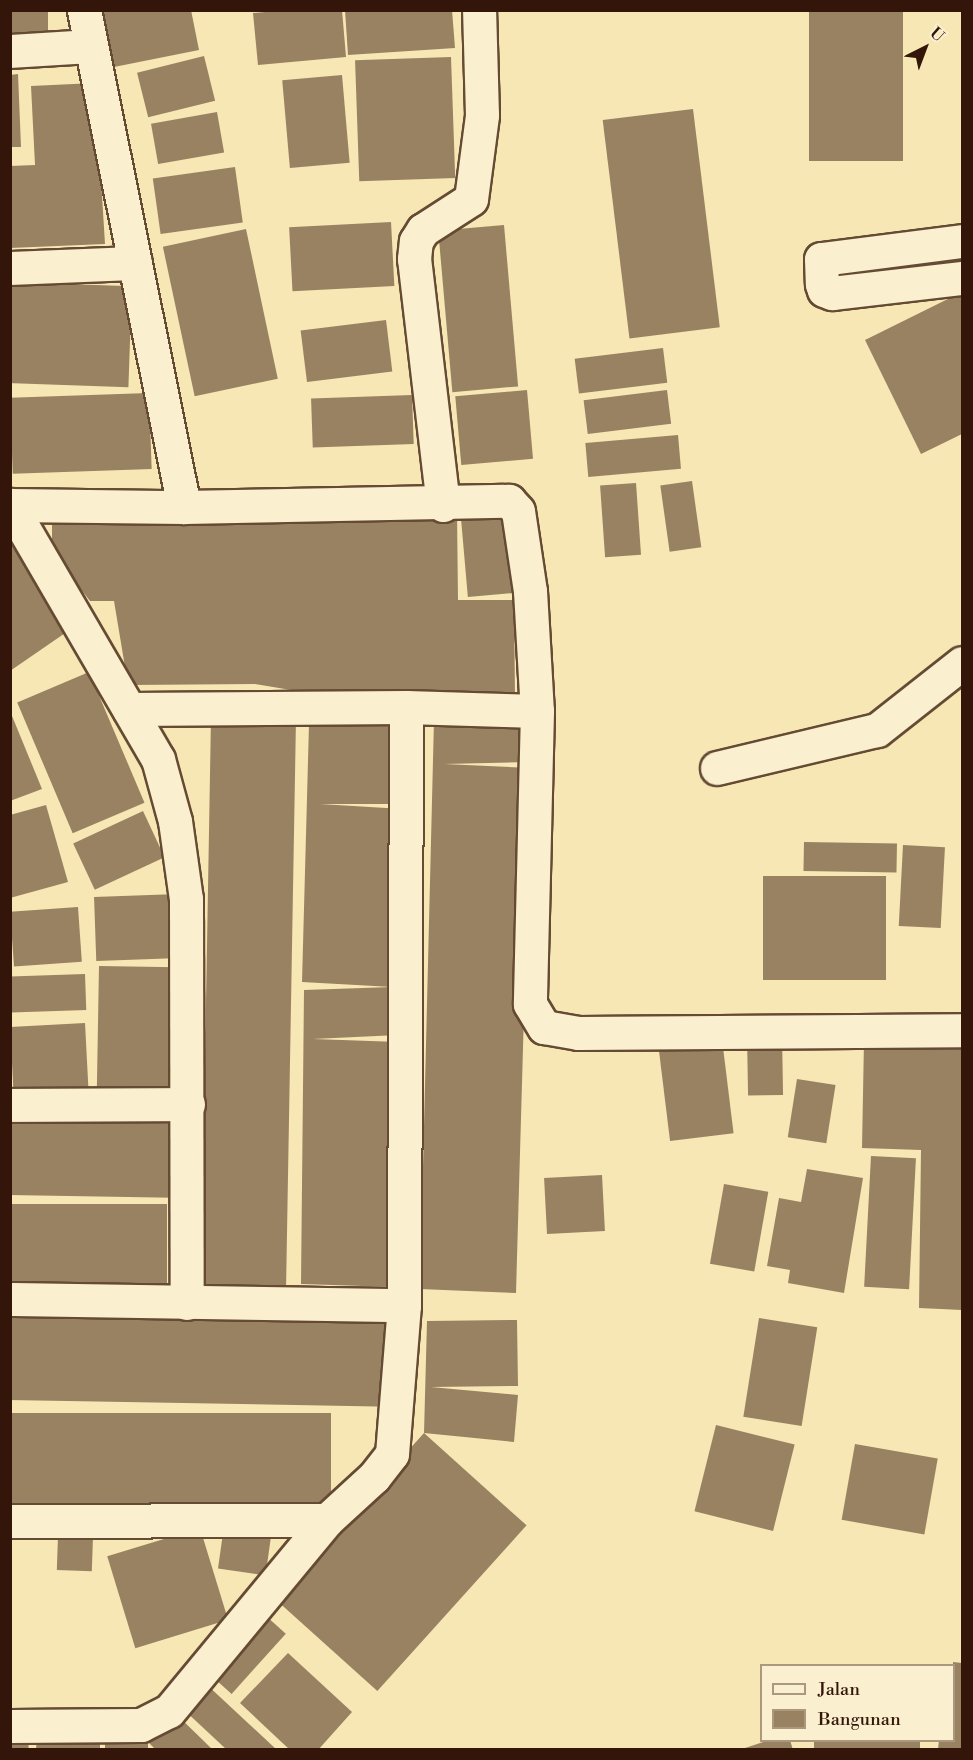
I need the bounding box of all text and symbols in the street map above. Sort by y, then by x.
north arrow [895,18,955,78]
text: U [926,23,948,46]
legend [760,1664,955,1742]
text: Jalan [818,1678,860,1701]
text: Bangunan [818,1708,901,1731]

